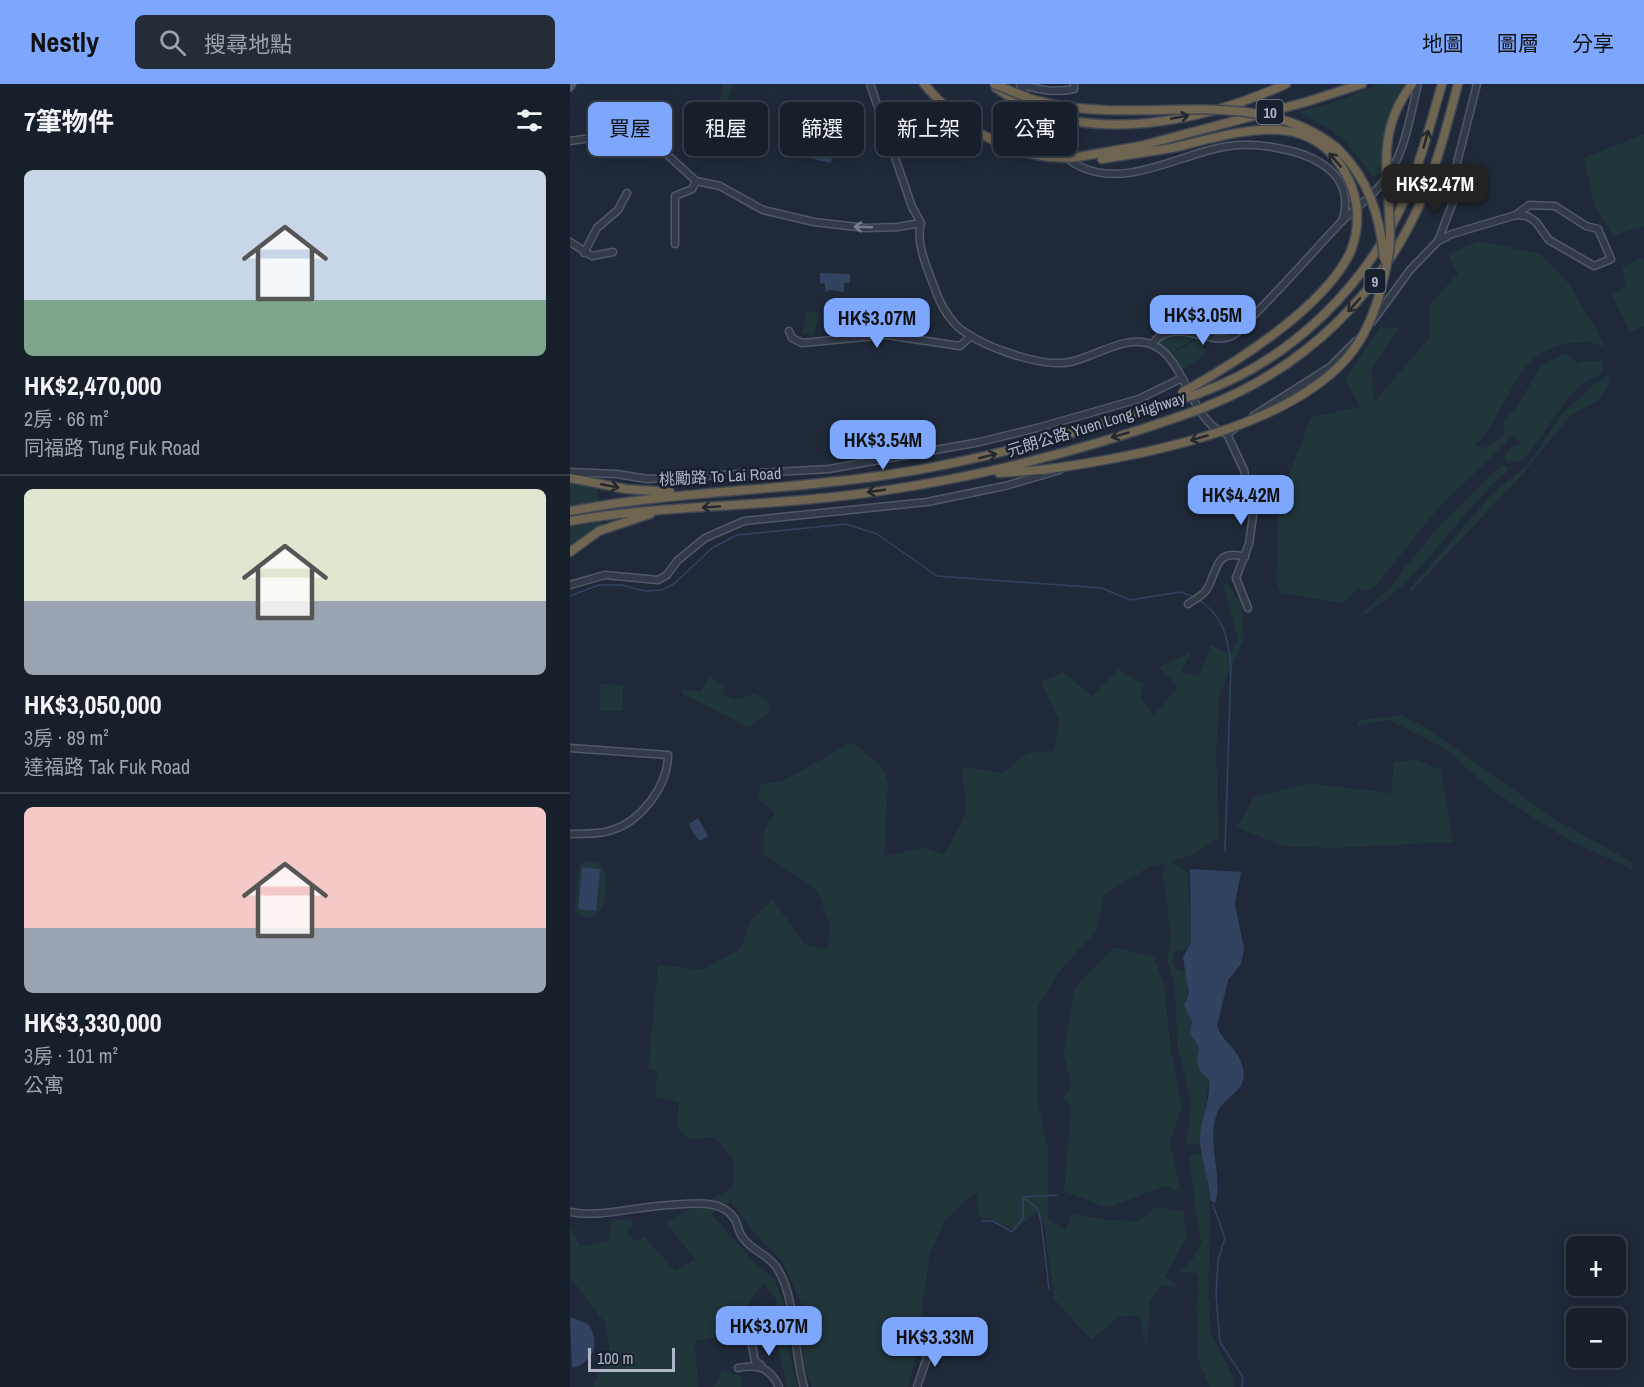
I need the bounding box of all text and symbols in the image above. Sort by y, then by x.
search box [135,15,555,69]
text: Nestly [30,23,99,61]
icon: search [156,26,189,59]
text: 搜尋地點 [204,29,292,59]
text: 地圖 [1422,29,1464,58]
text: 圖層 [1497,29,1539,58]
text: 分享 [1572,29,1614,58]
road number: 10 [1256,100,1284,124]
chip: 買屋 [588,102,672,156]
chip: 租屋 [684,102,768,156]
chip: 篩選 [780,102,864,156]
chip: 新上架 [876,102,981,156]
chip: 公寓 [993,102,1077,156]
text: 7筆物件 [24,104,114,139]
icon: filters [513,104,546,137]
one-way arrow [1169,111,1189,122]
one-way arrow [1421,130,1432,149]
one-way arrow [1328,152,1342,167]
pin: HK$2.47M [1373,164,1497,215]
text: HK$2.47M [1396,170,1474,197]
icon: home [231,209,339,317]
one-way arrow [854,221,874,233]
road number: 9 [1364,269,1386,293]
pin: HK$3.05M [1141,295,1265,346]
pin: HK$3.07M [815,298,939,349]
one-way arrow [1347,298,1361,313]
text: HK$3.05M [1164,301,1242,328]
text: HK$3.07M [838,304,916,331]
text: HK$2,470,000 [24,368,162,403]
street label: 元朗公路 Yuen Long Highway [1004,386,1188,462]
text: 2房 · 66 m² [24,405,109,432]
pin: HK$3.54M [821,420,945,471]
text: HK$3.54M [844,426,922,453]
one-way arrow [1111,430,1130,441]
one-way arrow [1190,433,1209,444]
text: 同福路 Tung Fuk Road [24,434,200,461]
one-way arrow [979,450,998,462]
street label: 桃勵路 To Lai Road [658,462,782,490]
pin: HK$4.42M [1179,475,1303,526]
one-way arrow [599,481,619,492]
text: HK$4.42M [1202,481,1280,508]
one-way arrow [866,486,886,497]
one-way arrow [702,501,722,512]
icon: home [231,528,339,636]
text: HK$3,050,000 [24,687,162,722]
text: 3房 · 89 m² [24,724,109,751]
text: 達福路 Tak Fuk Road [24,753,190,780]
icon: home [231,846,339,954]
text: HK$3,330,000 [24,1005,162,1040]
text: 3房 · 101 m² [24,1042,118,1069]
text: 公寓 [24,1071,64,1098]
map controls [1566,1236,1626,1368]
button: + [1566,1236,1626,1296]
pin: HK$3.07M [707,1306,831,1357]
button: − [1566,1308,1626,1368]
text: HK$3.07M [730,1312,808,1339]
pin: HK$3.33M [873,1317,997,1368]
text: HK$3.33M [896,1323,974,1350]
scale bar [588,1345,675,1372]
text: 100 m [597,1347,633,1369]

